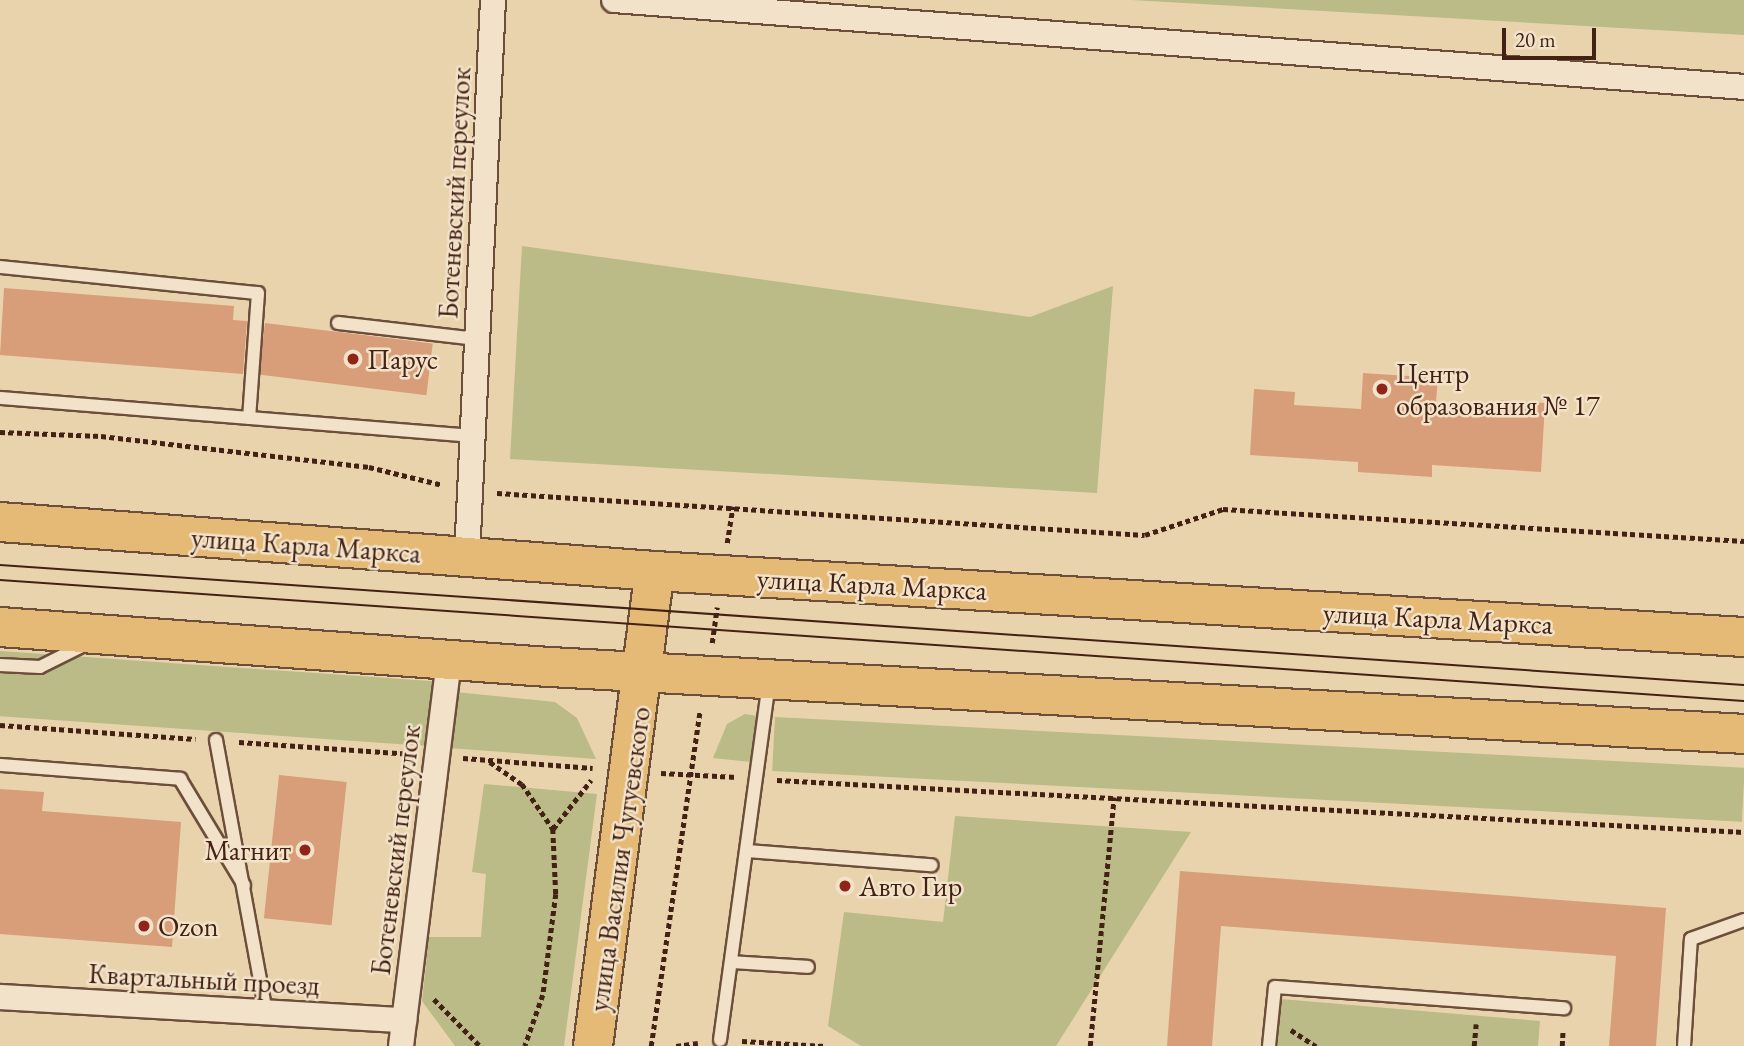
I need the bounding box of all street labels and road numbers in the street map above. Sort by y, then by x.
street label: Ботеневский переулок [431,66,477,320]
street label: улица Карла Маркса [190,520,422,570]
street label: улица Карла Маркса [756,561,988,607]
street label: улица Карла Маркса [1322,595,1554,641]
street label: улица Василия Чугуевского [581,704,657,1014]
street label: Ботеневский переулок [363,723,427,977]
street label: Квартальный проезд [87,956,321,1002]

